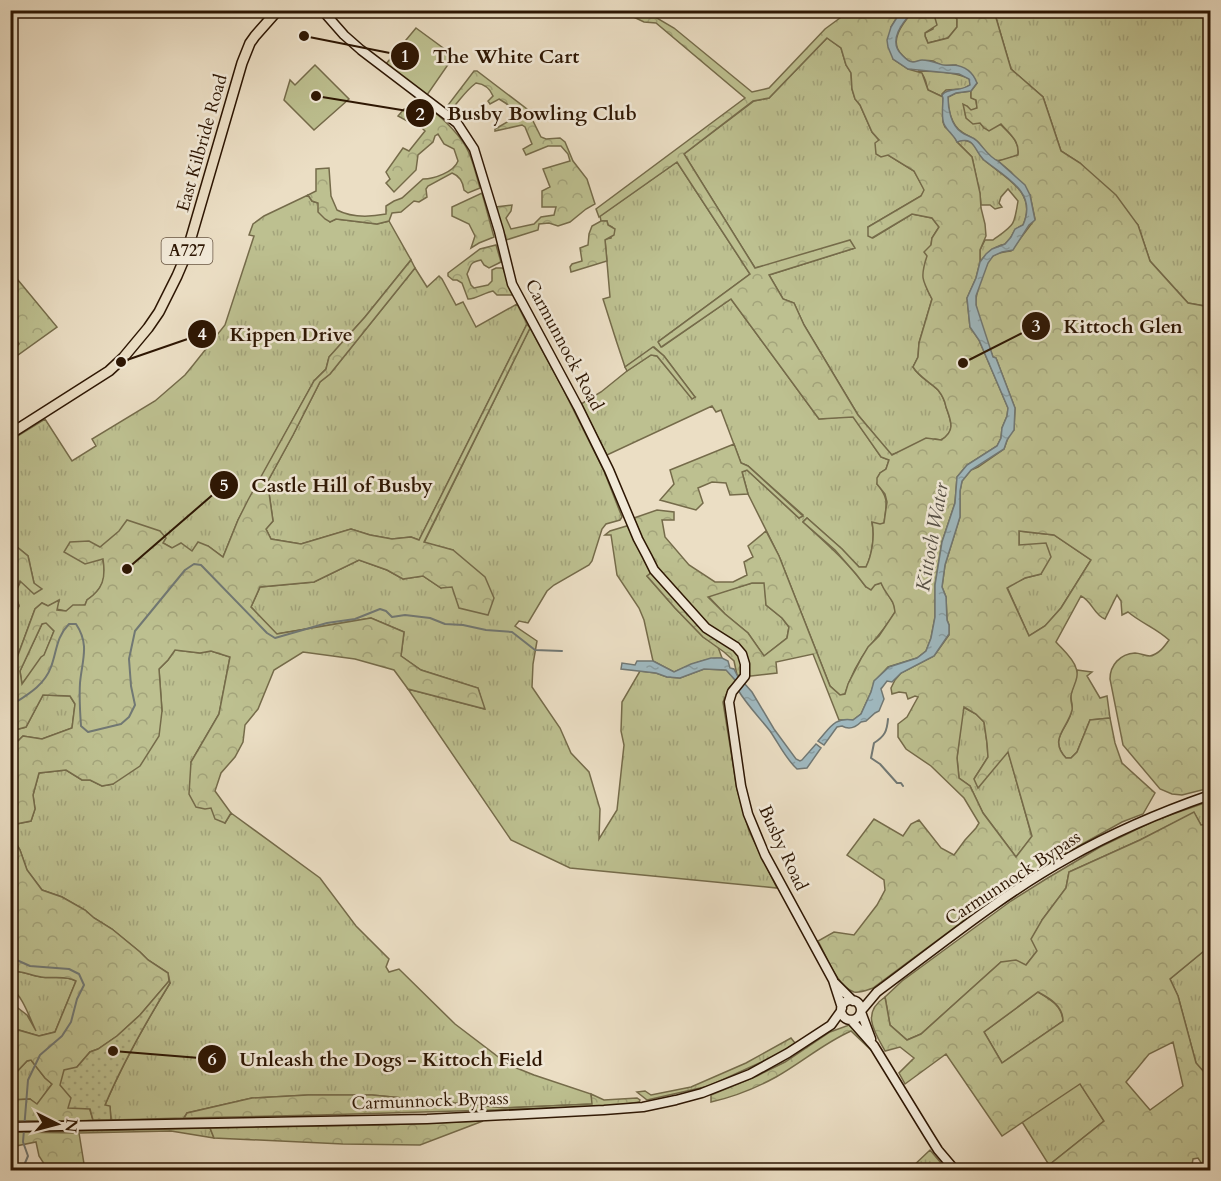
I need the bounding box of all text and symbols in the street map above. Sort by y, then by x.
callout: The White Cart [390,37,591,75]
text: The White Cart [433,43,579,70]
text: 1 [400,44,410,69]
street label: East Kilbride Road [170,71,234,215]
callout: Busby Bowling Club [405,94,649,132]
text: Busby Bowling Club [447,100,637,127]
text: 2 [415,102,425,127]
road number: A727 [162,238,213,264]
street label: Carmunnock Road [519,275,609,416]
callout: Kittoch Glen [1021,307,1194,345]
text: Kittoch Glen [1063,313,1183,340]
text: 3 [1031,314,1041,339]
callout: Kippen Drive [187,315,364,353]
text: Kippen Drive [229,321,353,348]
text: 4 [197,322,207,347]
callout: Castle Hill of Busby [209,466,445,504]
text: Castle Hill of Busby [251,472,433,499]
text: 5 [219,473,229,498]
water label: Kittoch Water [909,479,955,593]
street label: Busby Road [752,801,814,895]
street label: Carmunnock Bypass [940,825,1086,931]
callout: Unleash the Dogs - Kittoch Field [197,1040,555,1078]
text: Unleash the Dogs - Kittoch Field [239,1046,543,1073]
text: 6 [207,1047,217,1072]
street label: Carmunnock Bypass [351,1086,509,1116]
north arrow [27,1094,87,1154]
text: N [59,1117,83,1134]

